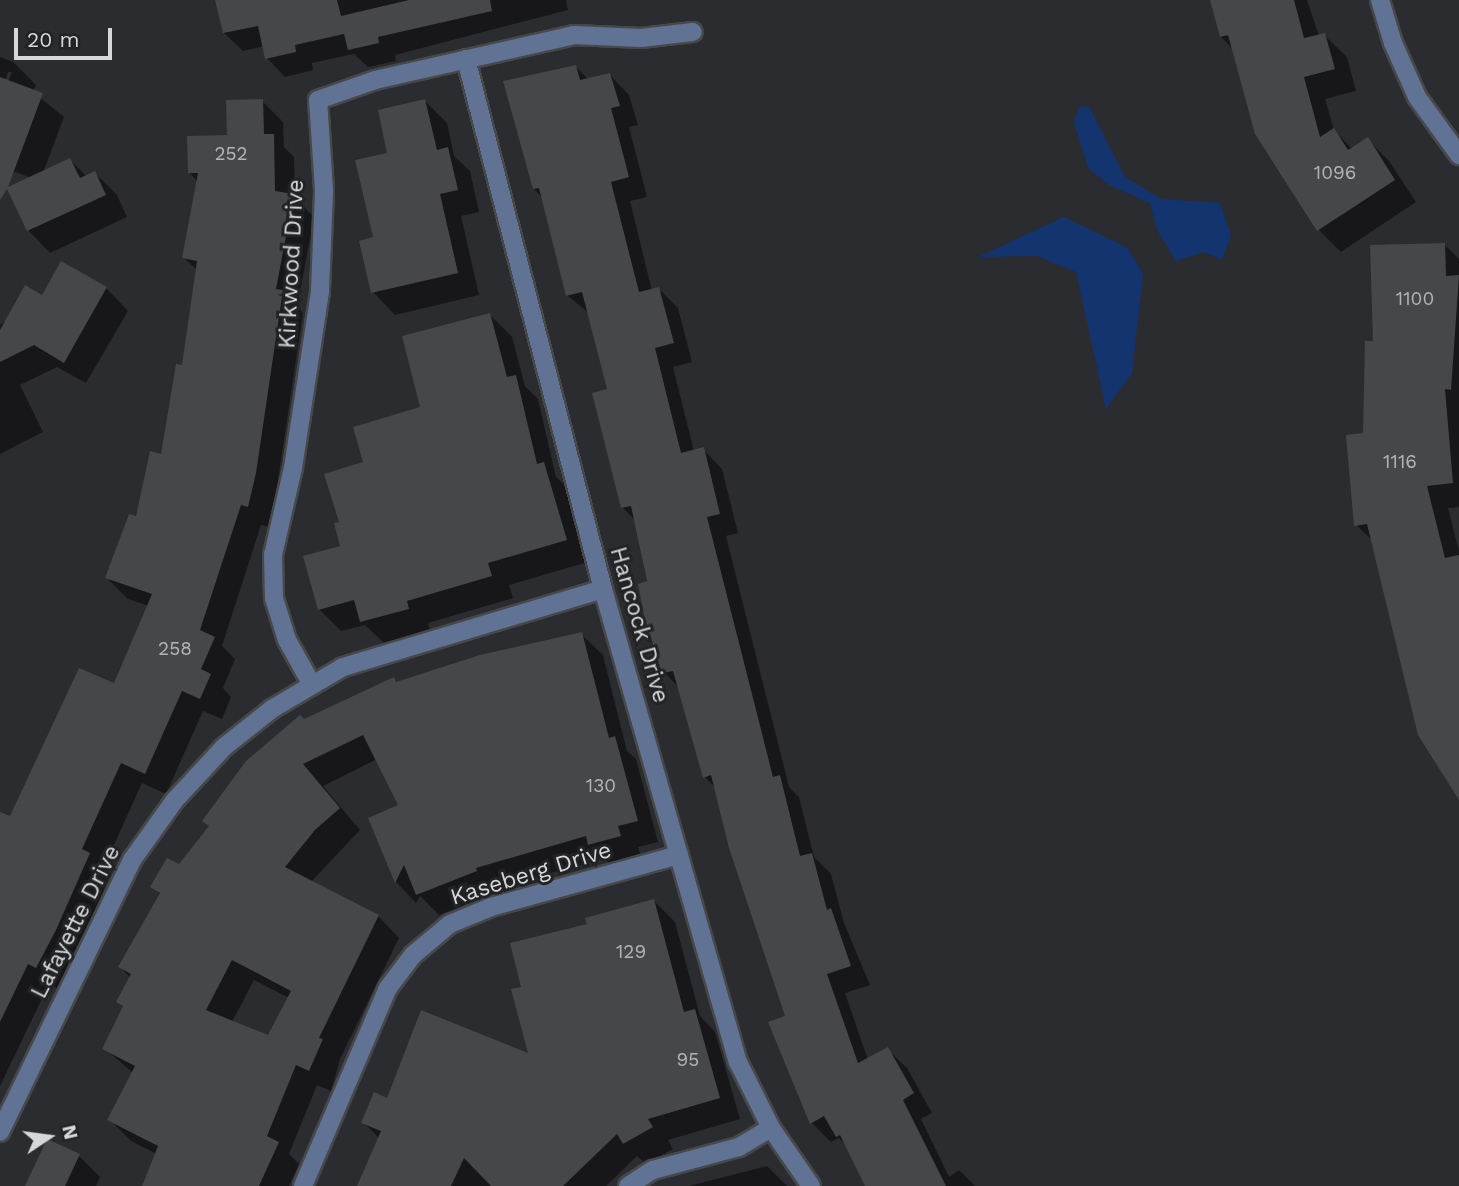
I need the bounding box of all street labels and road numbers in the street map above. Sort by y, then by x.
street label: Kirkwood Drive [274,179,310,349]
street label: Hancock Drive [603,544,675,706]
street label: Kaseberg Drive [447,836,615,912]
street label: Lafayette Drive [26,841,126,1003]

